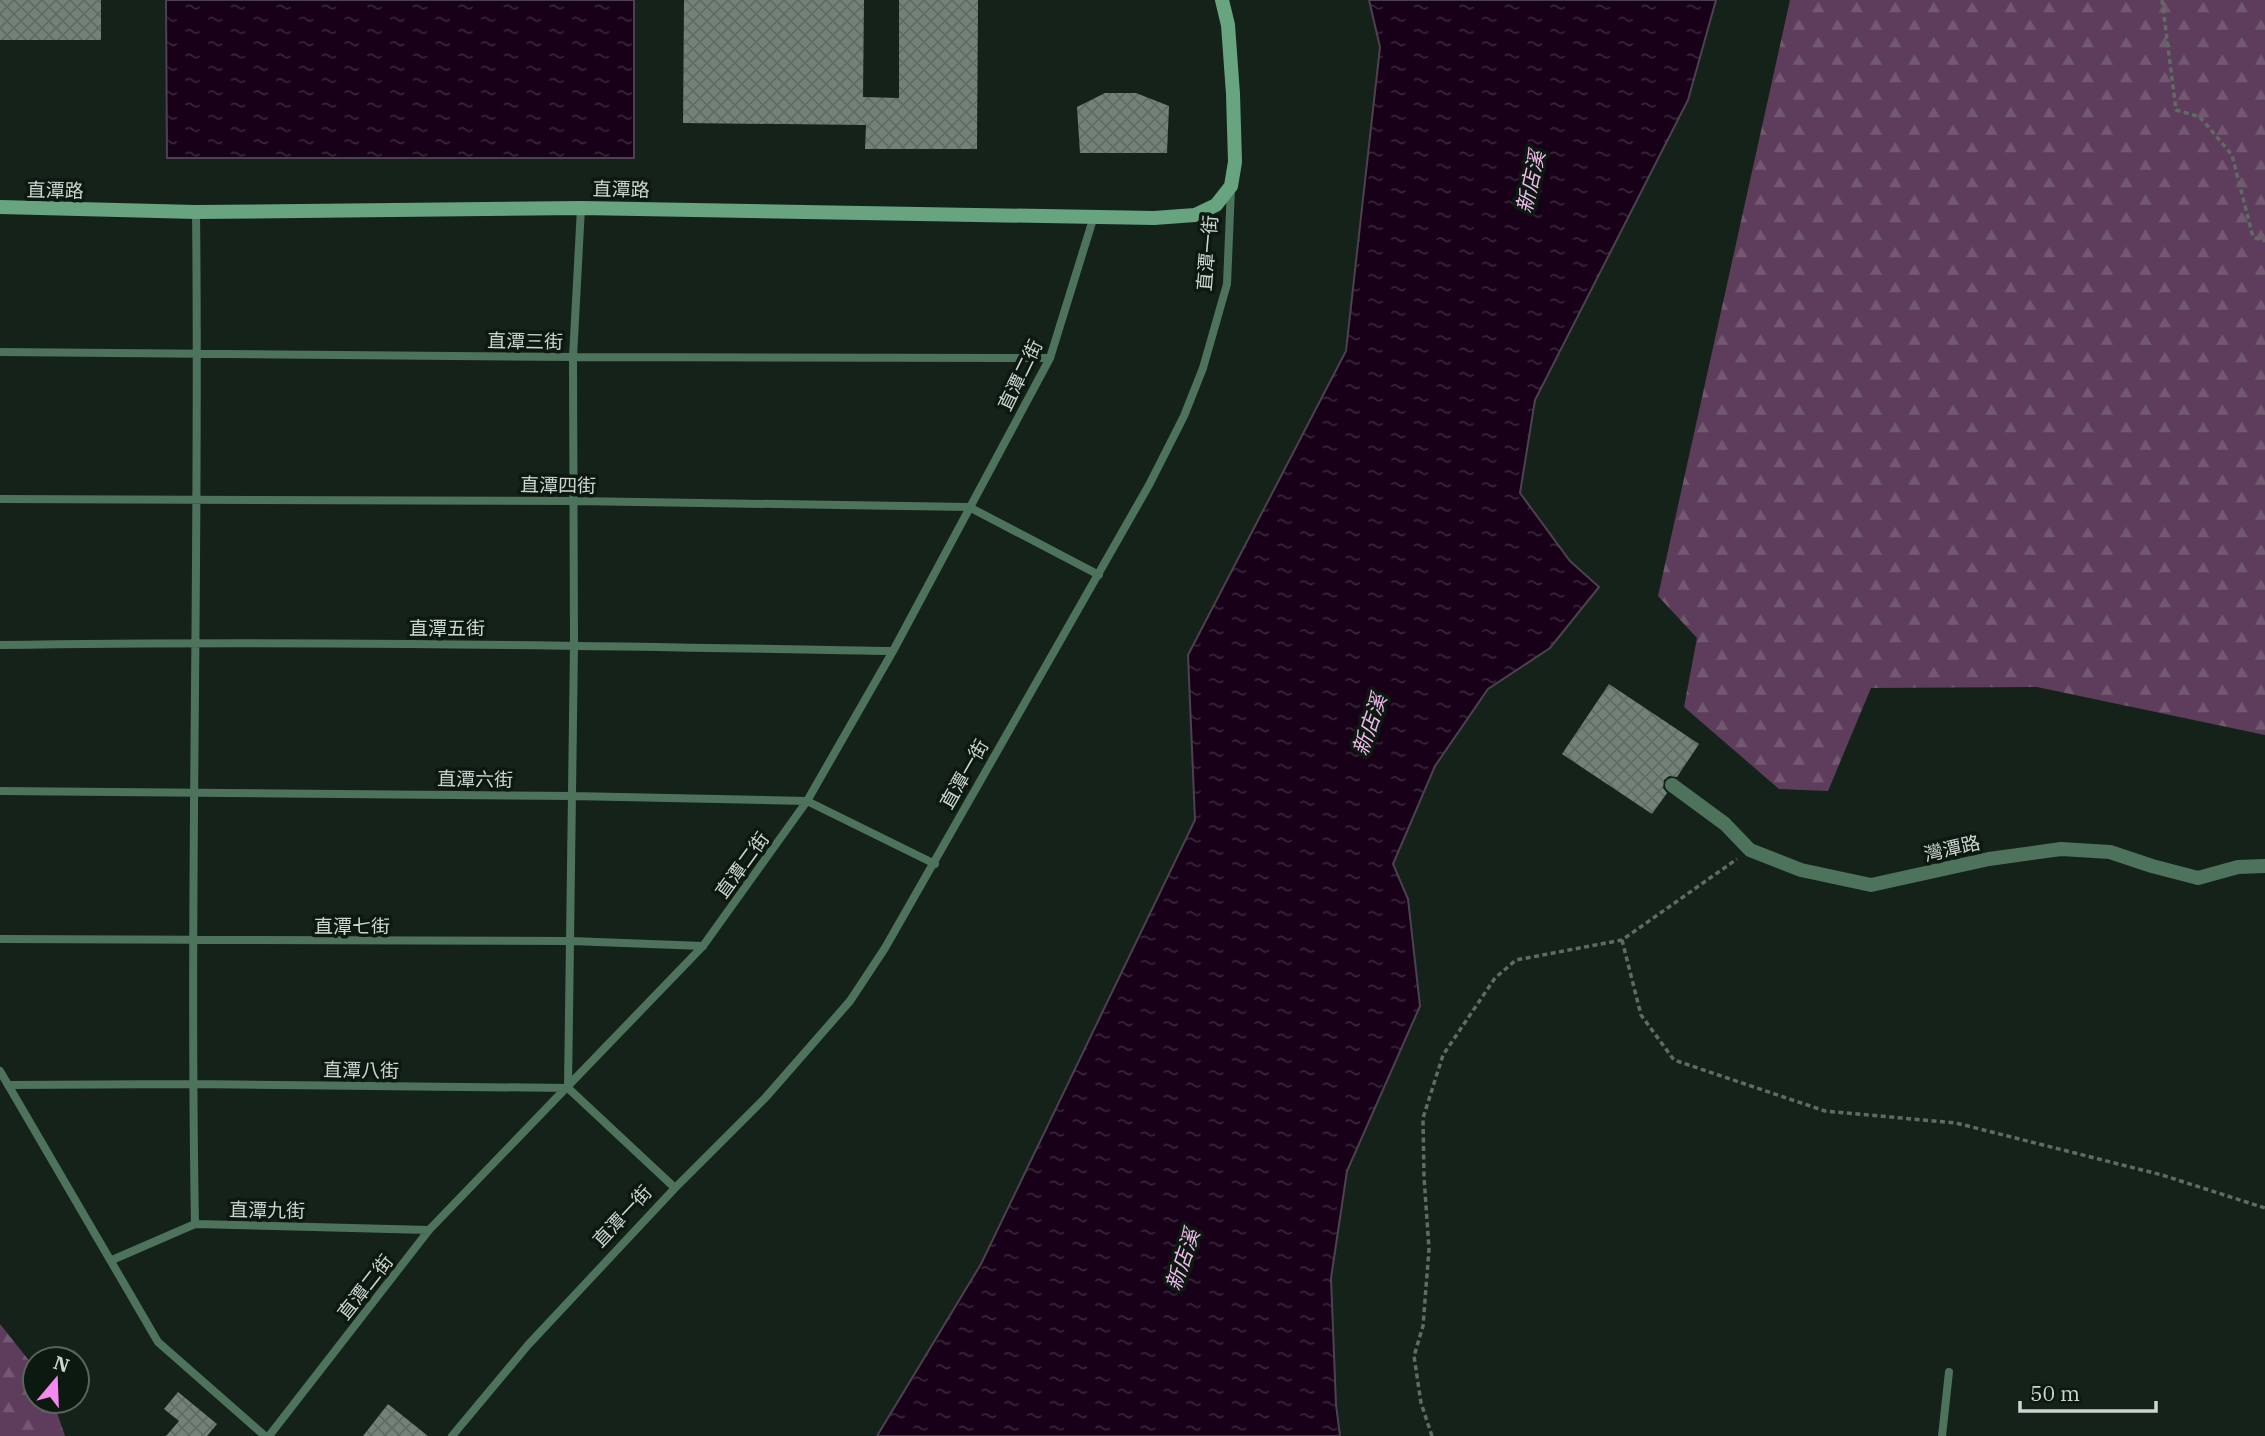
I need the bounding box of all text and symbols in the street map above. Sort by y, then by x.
water label: 新店溪 [1509,145,1551,216]
street label: 直潭路 [592,177,650,201]
street label: 直潭路 [26,178,84,202]
street label: 直潭一街 [1192,214,1222,292]
street label: 直潭三街 [487,328,563,354]
street label: 直潭二街 [993,336,1047,414]
street label: 直潭四街 [520,472,596,498]
street label: 直潭五街 [409,616,485,640]
water label: 新店溪 [1346,687,1394,759]
street label: 直潭一街 [935,735,993,813]
street label: 直潭六街 [437,766,513,792]
street label: 直潭二街 [710,827,774,903]
street label: 灣潭路 [1922,830,1982,866]
street label: 直潭七街 [314,914,390,938]
street label: 直潭八街 [323,1057,399,1083]
street label: 直潭一街 [587,1180,657,1252]
street label: 直潭九街 [229,1197,305,1223]
water label: 新店溪 [1159,1222,1207,1294]
street label: 直潭二街 [332,1250,398,1324]
north arrow [21,1345,91,1415]
text: N [51,1350,73,1378]
scale bar [2020,1370,2156,1414]
text: 50 m [2030,1379,2080,1407]

